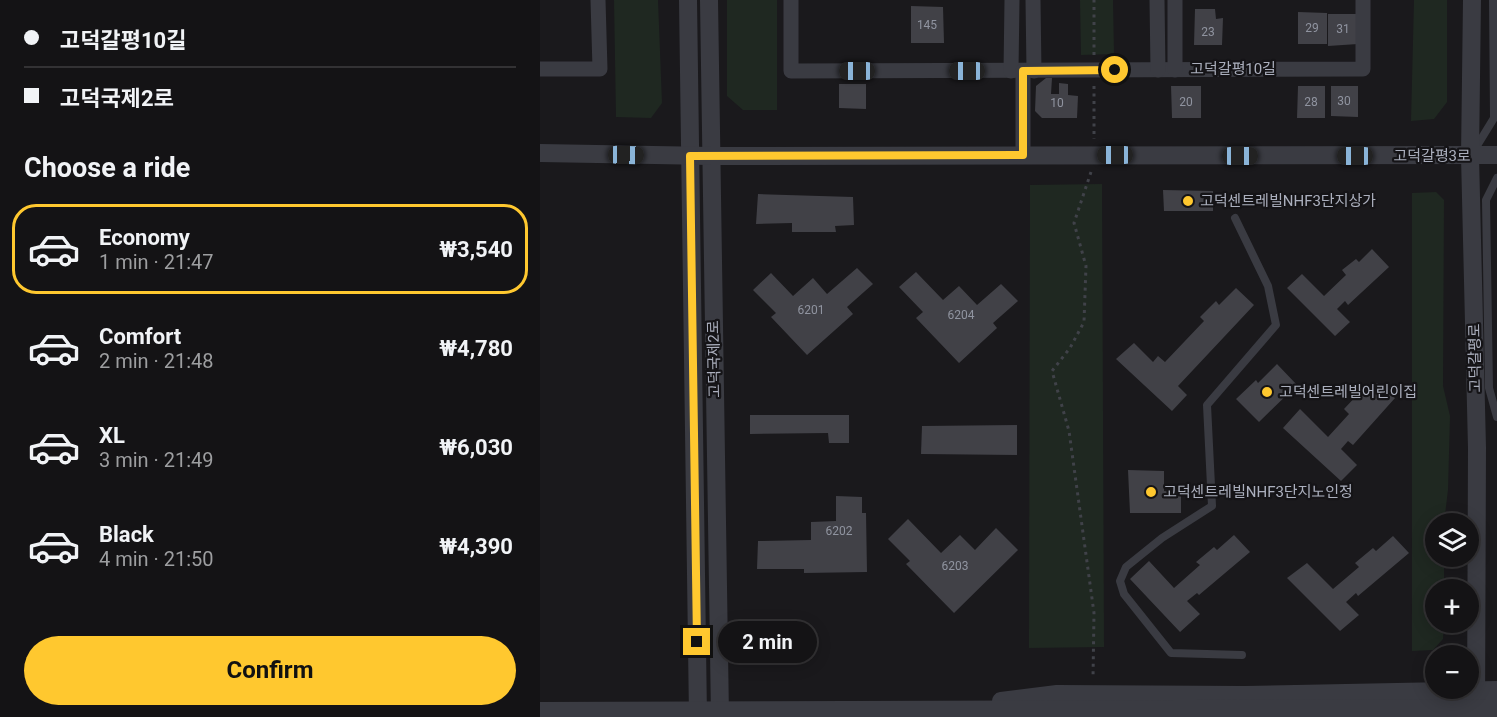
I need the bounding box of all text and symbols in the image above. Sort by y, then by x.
house number: 145 [917,18,937,32]
house number: 29 [1305,21,1319,35]
house number: 31 [1336,22,1350,36]
house number: 23 [1201,25,1215,39]
text: 고덕갈평10길 [60,28,186,53]
route start [1101,56,1128,83]
street label: 고덕갈평10길 [1190,60,1276,78]
car [839,62,875,80]
car [949,62,985,80]
text: 고덕국제2로 [60,86,174,111]
house number: 30 [1337,94,1351,108]
house number: 20 [1179,95,1193,109]
house number: 28 [1304,95,1318,109]
house number: 10 [1050,96,1064,110]
car [608,146,644,164]
car [1097,146,1133,164]
car [1222,147,1258,165]
car [1337,147,1373,165]
street label: 고덕갈평3로 [1393,147,1471,165]
text: Choose a ride [24,152,190,184]
place label: 고덕센트레빌NHF3단지상가 [1200,192,1376,210]
marker: 고덕센트레빌NHF3단지상가 [1181,194,1195,208]
icon: car [27,222,81,276]
text: Economy [99,225,190,250]
text: ₩3,540 [439,237,513,262]
text: 1 min · 21:47 [99,250,214,274]
house number: 6201 [798,303,824,317]
house number: 6204 [948,308,975,322]
street label: 고덕국제2로 [704,320,724,398]
icon: car [27,321,81,375]
street label: 고덕갈평로 [1465,323,1485,393]
text: Comfort [99,324,181,349]
text: ₩4,780 [439,336,513,361]
text: 2 min · 21:48 [99,349,214,373]
place label: 고덕센트레빌어린이집 [1279,383,1417,401]
marker: 고덕센트레빌어린이집 [1260,385,1274,399]
icon: car [27,420,81,474]
text: XL [99,423,125,448]
text: ₩6,030 [439,435,513,460]
text: 3 min · 21:49 [99,448,214,472]
place label: 고덕센트레빌NHF3단지노인정 [1163,483,1353,501]
marker: 고덕센트레빌NHF3단지노인정 [1144,485,1158,499]
map controls [1425,513,1479,699]
button: layers [1425,513,1479,567]
icon: car [27,519,81,573]
text: Black [99,522,154,547]
house number: 6202 [826,524,853,538]
text: ₩4,390 [439,534,513,559]
text: 4 min · 21:50 [99,547,214,571]
house number: 6203 [942,559,968,573]
button: + [1425,579,1479,633]
callout: 2 min [718,621,817,663]
route end [683,628,710,655]
text: 2 min [742,630,793,654]
button: Confirm [24,636,516,705]
button: − [1425,645,1479,699]

